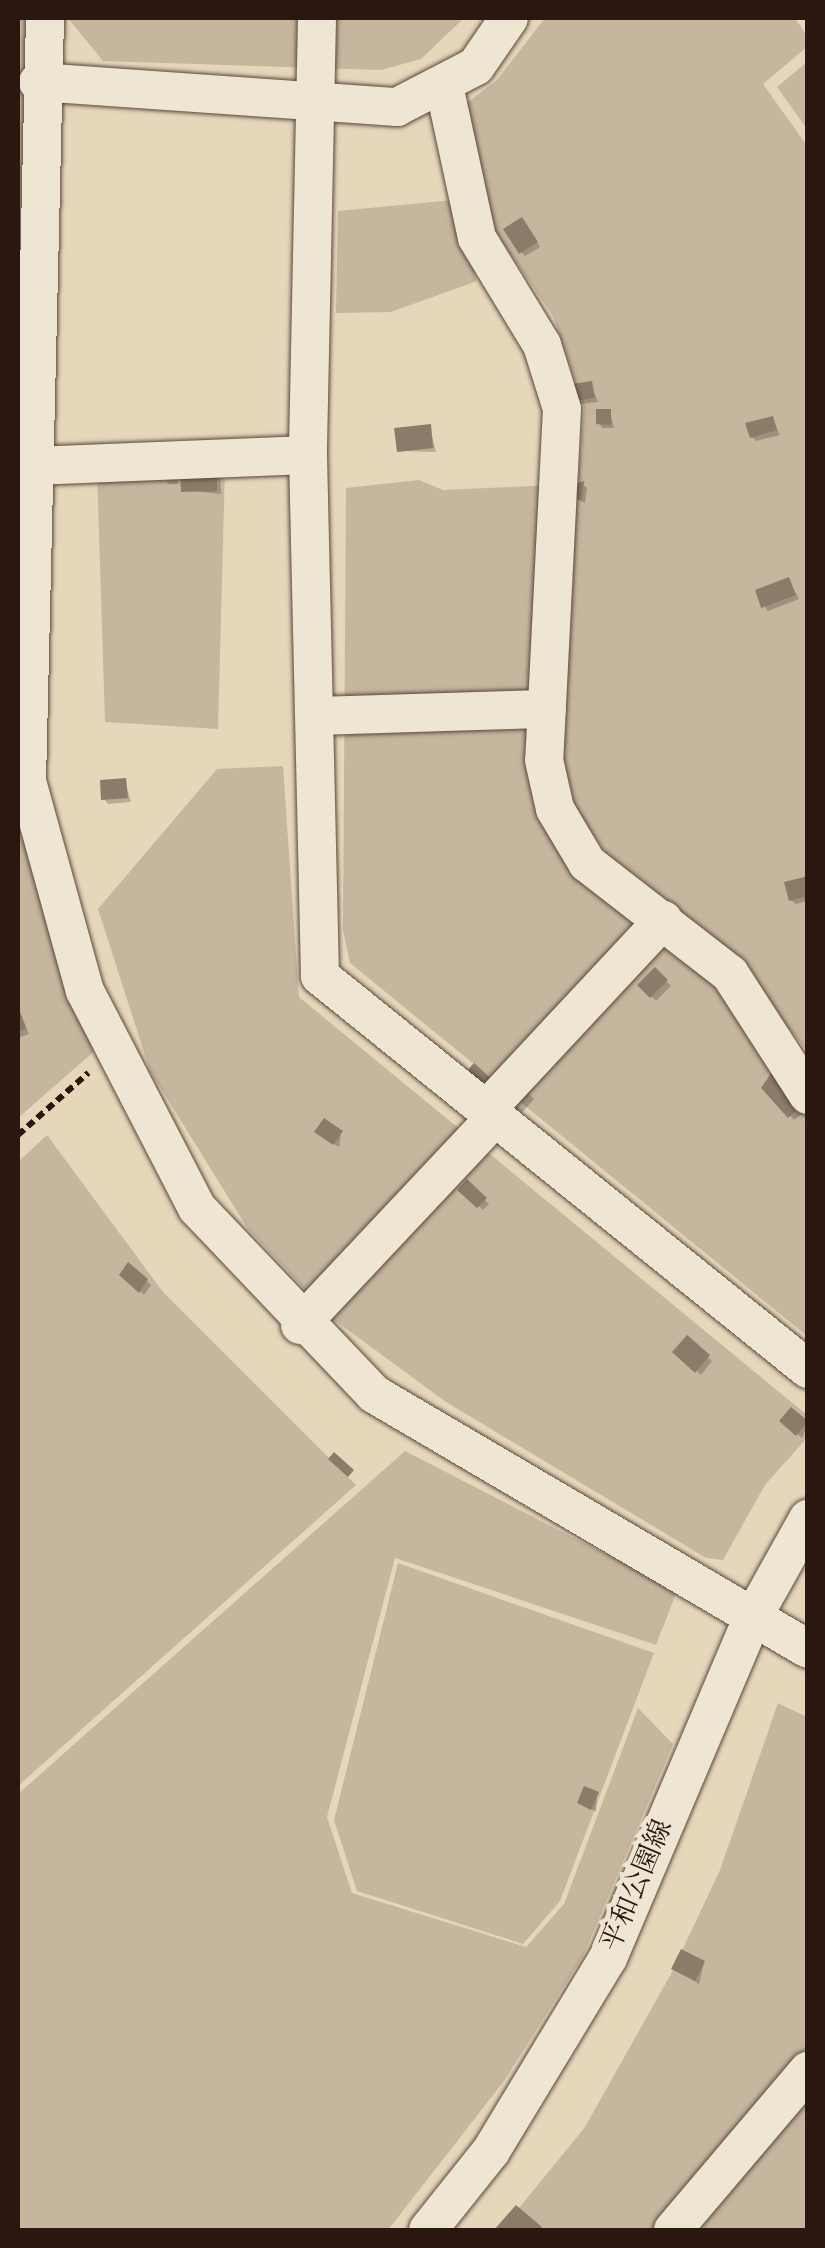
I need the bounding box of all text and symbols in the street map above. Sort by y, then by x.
street label: 平和公園線 [595,1815,681,1957]

